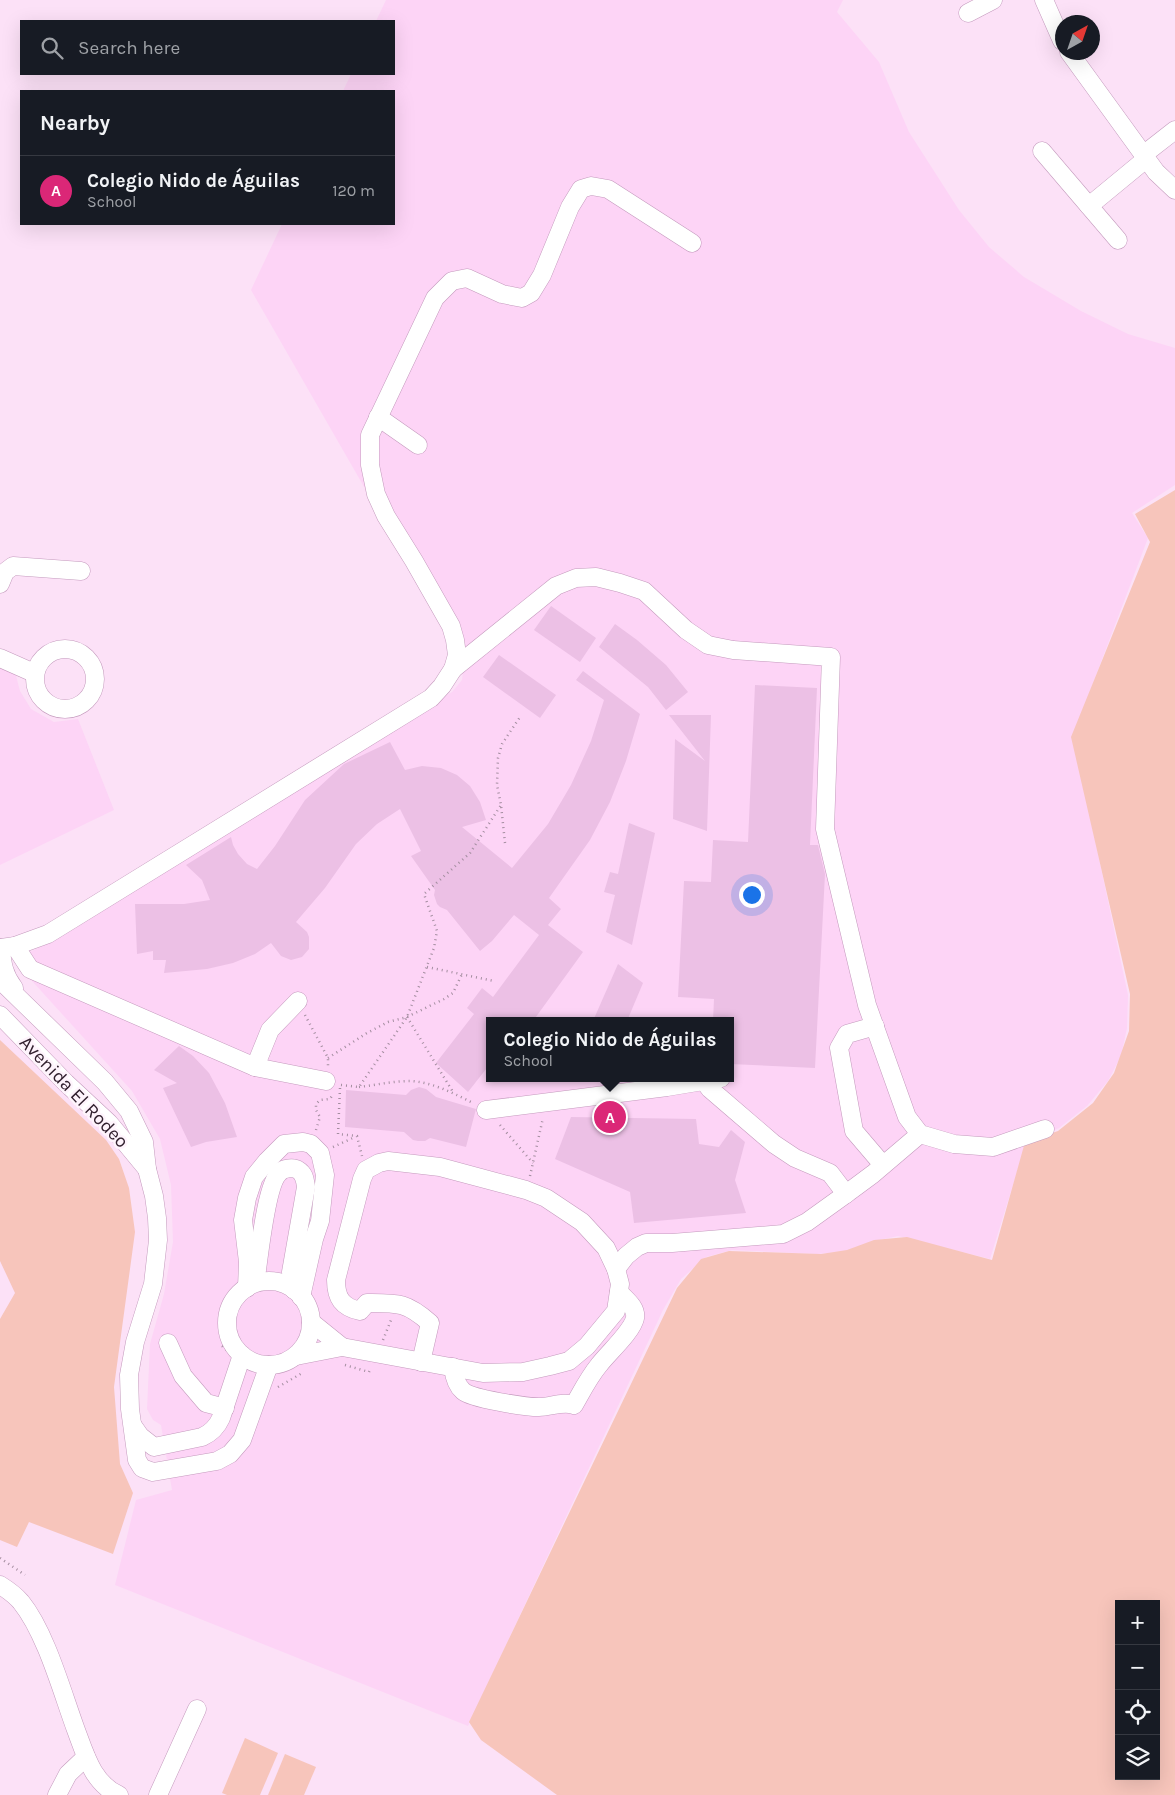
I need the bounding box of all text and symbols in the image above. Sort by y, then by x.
north arrow [1055,15,1100,60]
search box [20,20,395,75]
icon: search [38,34,66,62]
text: Search here [78,37,180,59]
text: Nearby [40,111,110,135]
text: Colegio Nido de Águilas [87,170,300,192]
text: A [51,181,61,200]
text: 120 m [332,181,375,200]
text: School [87,192,137,211]
your location [739,882,765,908]
popup [486,1017,734,1082]
text: Colegio Nido de Águilas [503,1029,717,1051]
street label: Avenida El Rodeo [15,1031,133,1153]
text: School [503,1051,553,1070]
pin: A [594,1098,626,1136]
map controls [1115,1600,1160,1780]
button: + [1115,1600,1160,1645]
button: − [1115,1645,1160,1690]
button: locate [1115,1690,1160,1735]
button: layers [1115,1735,1160,1780]

